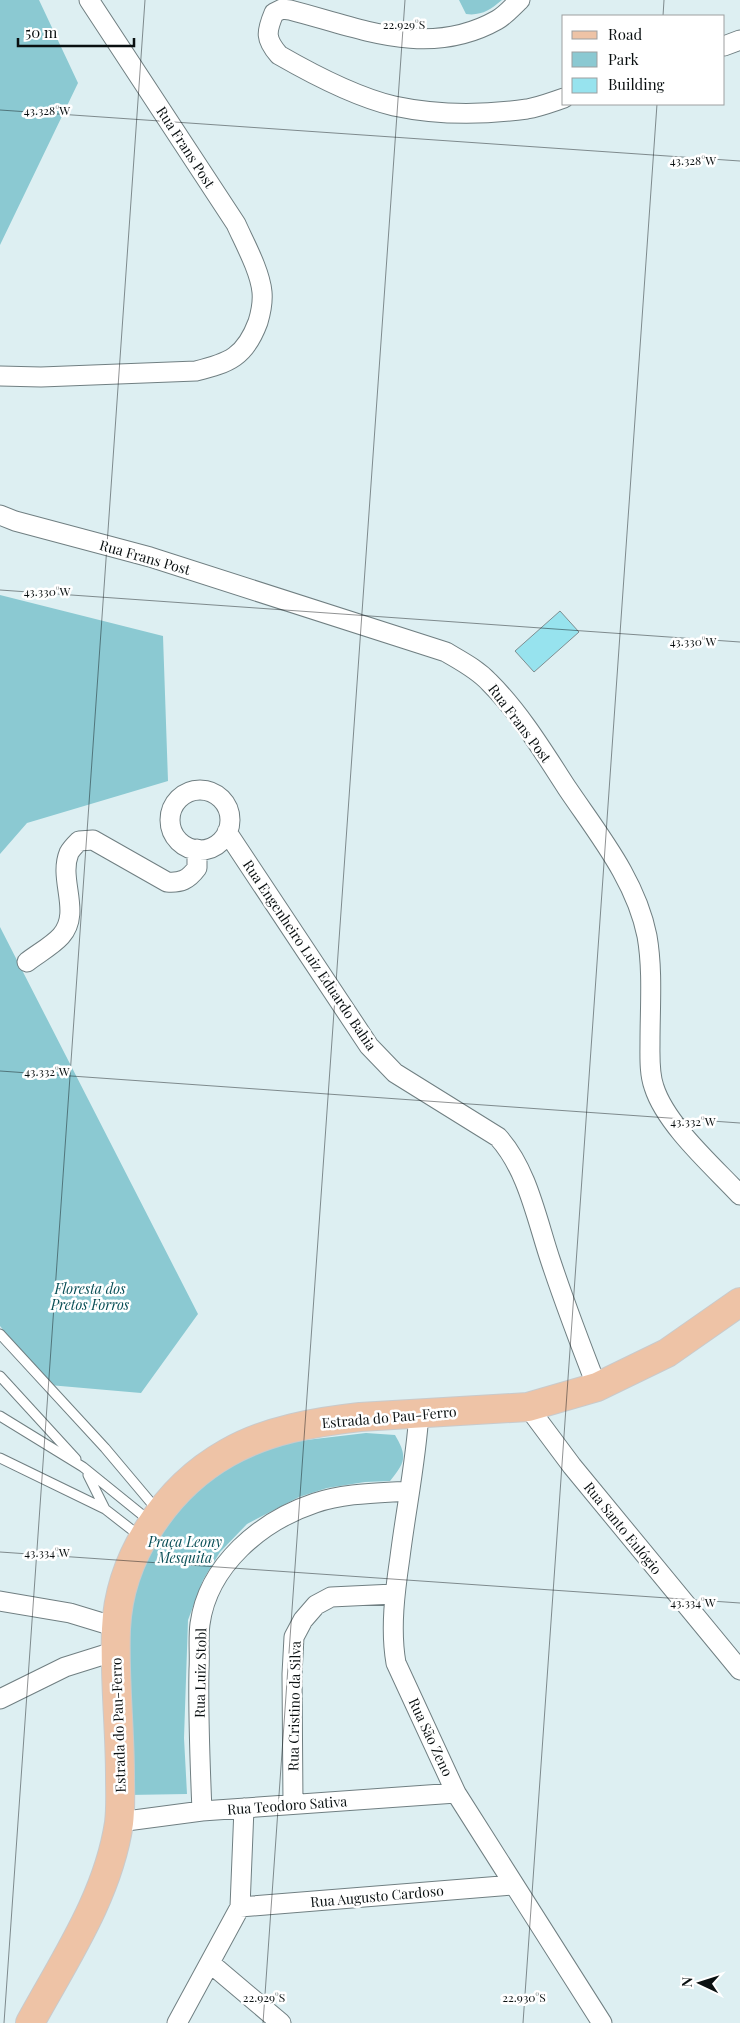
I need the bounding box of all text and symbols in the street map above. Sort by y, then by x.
scale bar [18,15,134,47]
legend [562,15,725,105]
text: 22.929°S [383,16,425,32]
text: 50 m [25,22,58,42]
text: Road [608,24,642,44]
text: Park [608,49,640,69]
text: Building [608,74,665,94]
text: 43.328°W [24,102,70,118]
street label: Rua Frans Post [153,103,220,192]
text: 43.328°W [670,152,716,168]
street label: Rua Frans Post [97,535,194,579]
text: 43.330°W [24,583,70,599]
text: 43.330°W [670,633,716,649]
street label: Rua Frans Post [484,680,556,767]
street label: Rua Engenheiro Luiz Eduardo Bahia [239,856,381,1054]
text: 43.332°W [24,1063,70,1079]
text: 43.332°W [670,1113,716,1129]
park label: Floresta dos Pretos Forros [50,1279,130,1314]
street label: Estrada do Pau-Ferro [321,1402,457,1432]
street label: Rua Santo Eulógio [580,1478,666,1578]
park label: Praça Leony Mesquita [147,1532,222,1567]
text: 43.334°W [24,1544,70,1560]
text: 43.334°W [670,1594,716,1610]
street label: Rua Luiz Stobl [190,1628,210,1718]
street label: Rua Cristino da Silva [283,1641,305,1771]
street label: Estrada do Pau-Ferro [106,1657,130,1793]
street label: Rua São Zeno [405,1695,458,1780]
street label: Rua Teodoro Sativa [226,1791,348,1819]
street label: Rua Augusto Cardoso [310,1881,445,1911]
north arrow [675,1958,725,2008]
text: N [677,1976,696,1988]
text: 22.929°S [243,1989,285,2005]
text: 22.930°S [502,1989,546,2005]

